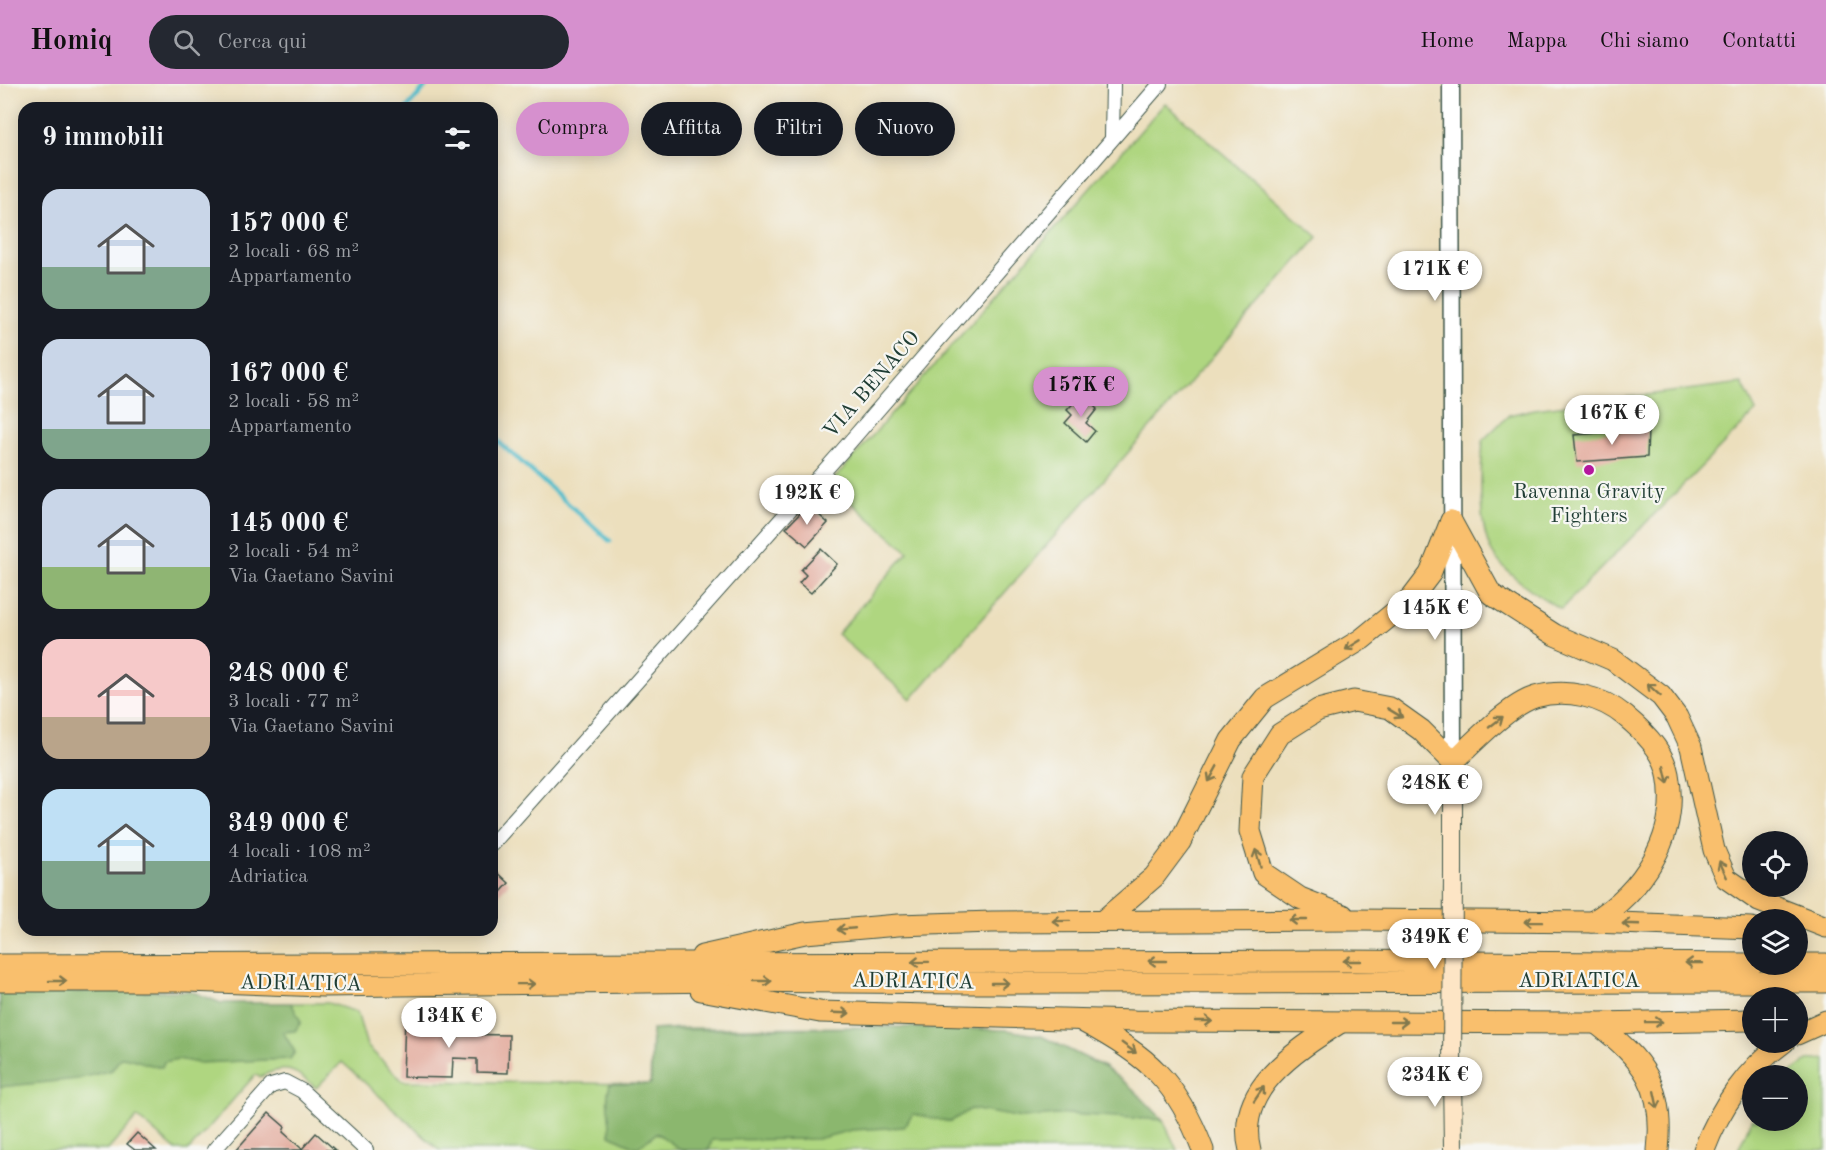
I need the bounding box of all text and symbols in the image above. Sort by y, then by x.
search box [149,15,569,69]
icon: search [170,26,203,59]
text: Homiq [30,28,113,56]
text: Cerca qui [218,31,307,53]
text: Home [1420,31,1474,52]
text: Mappa [1507,31,1567,52]
text: Chi siamo [1600,31,1689,52]
text: Contatti [1722,31,1796,52]
chip: Compra [516,102,629,156]
chip: Affitta [641,102,742,156]
chip: Filtri [754,102,843,156]
chip: Nuovo [855,102,955,156]
icon: filters [441,122,474,155]
text: 9 immobili [42,125,164,151]
text: 157 000 € [228,211,348,237]
icon: home [90,213,162,285]
text: 2 locali · 68 m² [228,242,359,262]
pin: 171K € [1386,251,1484,302]
text: 171K € [1401,260,1469,280]
text: Appartamento [228,267,352,287]
street label: VIA BENACO [820,327,924,443]
text: 167 000 € [228,361,348,387]
icon: home [90,363,162,435]
pin: 157K € [1032,367,1130,418]
text: 157K € [1047,376,1115,396]
text: 2 locali · 58 m² [228,392,359,412]
pin: 167K € [1563,395,1661,446]
text: 167K € [1578,404,1646,424]
text: Appartamento [228,417,352,437]
marker: Ravenna Gravity Fighters [1582,463,1596,477]
pin: 192K € [758,475,856,526]
place label: Ravenna Gravity Fighters [1513,482,1665,527]
text: 192K € [773,484,841,504]
text: 145 000 € [228,511,348,537]
icon: home [90,513,162,585]
text: 2 locali · 54 m² [228,542,359,562]
text: Via Gaetano Savini [228,567,394,587]
pin: 145K € [1386,590,1484,641]
text: 145K € [1401,599,1469,619]
one-way arrow [1344,639,1361,652]
text: 248 000 € [228,661,348,687]
icon: home [90,663,162,735]
one-way arrow [1647,683,1662,697]
text: 3 locali · 77 m² [228,692,359,712]
one-way arrow [1386,707,1403,719]
one-way arrow [1488,716,1504,729]
text: Via Gaetano Savini [228,717,394,737]
one-way arrow [1206,765,1218,782]
pin: 248K € [1386,765,1484,816]
one-way arrow [1661,765,1673,784]
text: 248K € [1401,774,1469,794]
text: 349 000 € [228,811,348,837]
icon: home [90,813,162,885]
map controls [1742,831,1808,1131]
button: locate [1742,831,1808,897]
text: 4 locali · 108 m² [228,842,371,862]
one-way arrow [1252,848,1263,867]
one-way arrow [1716,860,1728,878]
text: Adriatica [228,867,308,887]
button: layers [1742,909,1808,975]
one-way arrow [1289,914,1309,926]
one-way arrow [1052,915,1072,927]
one-way arrow [1524,916,1544,928]
one-way arrow [1621,918,1641,929]
pin: 349K € [1386,919,1484,970]
one-way arrow [836,924,856,935]
text: 349K € [1401,928,1469,948]
one-way arrow [1147,955,1167,967]
one-way arrow [1342,955,1362,967]
one-way arrow [910,956,930,968]
one-way arrow [1684,957,1704,969]
street label: ADRIATICA [852,970,974,994]
street label: ADRIATICA [1518,971,1640,992]
street label: ADRIATICA [240,972,362,996]
one-way arrow [48,975,68,987]
one-way arrow [753,975,773,987]
one-way arrow [990,977,1010,989]
one-way arrow [516,978,536,990]
button: + [1742,987,1808,1053]
pin: 134K € [400,998,498,1049]
text: 134K € [415,1007,483,1027]
one-way arrow [831,1007,851,1018]
one-way arrow [1194,1015,1214,1027]
one-way arrow [1389,1016,1409,1028]
one-way arrow [1644,1016,1664,1027]
one-way arrow [1121,1041,1137,1054]
pin: 234K € [1386,1057,1484,1108]
button: − [1742,1065,1808,1131]
text: 234K € [1401,1066,1469,1086]
one-way arrow [1253,1086,1265,1103]
one-way arrow [1651,1089,1662,1109]

